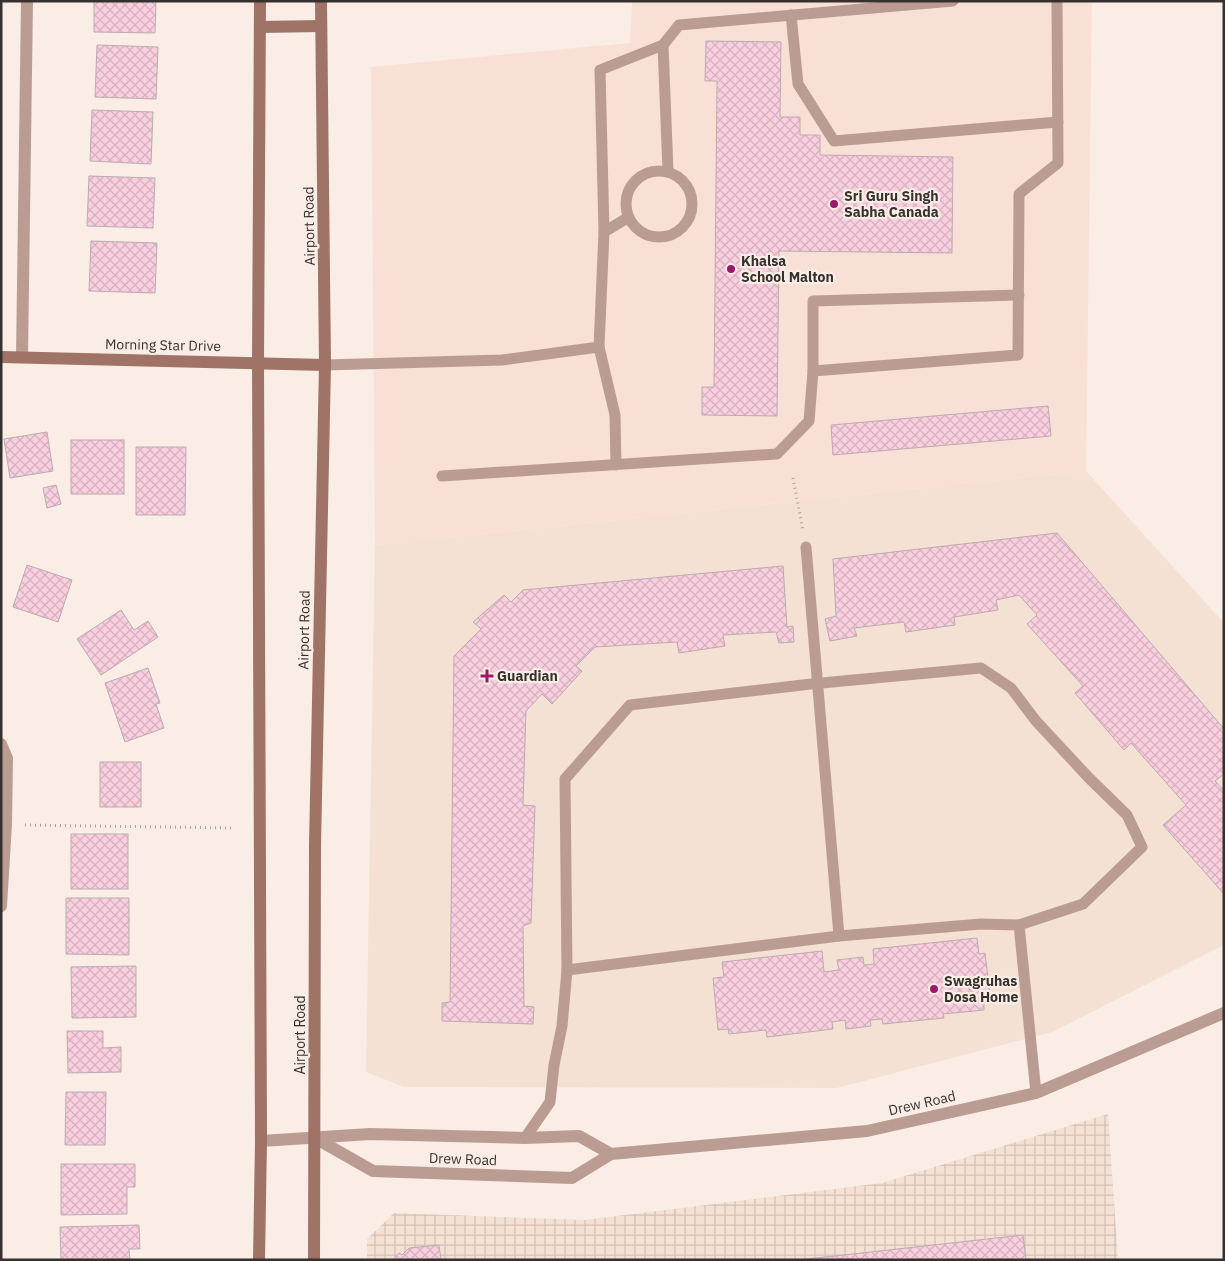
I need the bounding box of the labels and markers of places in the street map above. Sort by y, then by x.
place label: Sri Guru Singh Sabha Canada [844,187,939,221]
marker: Sri Guru Singh Sabha Canada [828,198,840,210]
place label: Khalsa School Malton [741,252,834,286]
marker: Khalsa School Malton [725,263,737,275]
place label: Guardian [497,667,558,685]
marker: Guardian [481,670,493,682]
place label: Swagruhas Dosa Home [944,972,1019,1006]
marker: Swagruhas Dosa Home [928,983,940,995]

